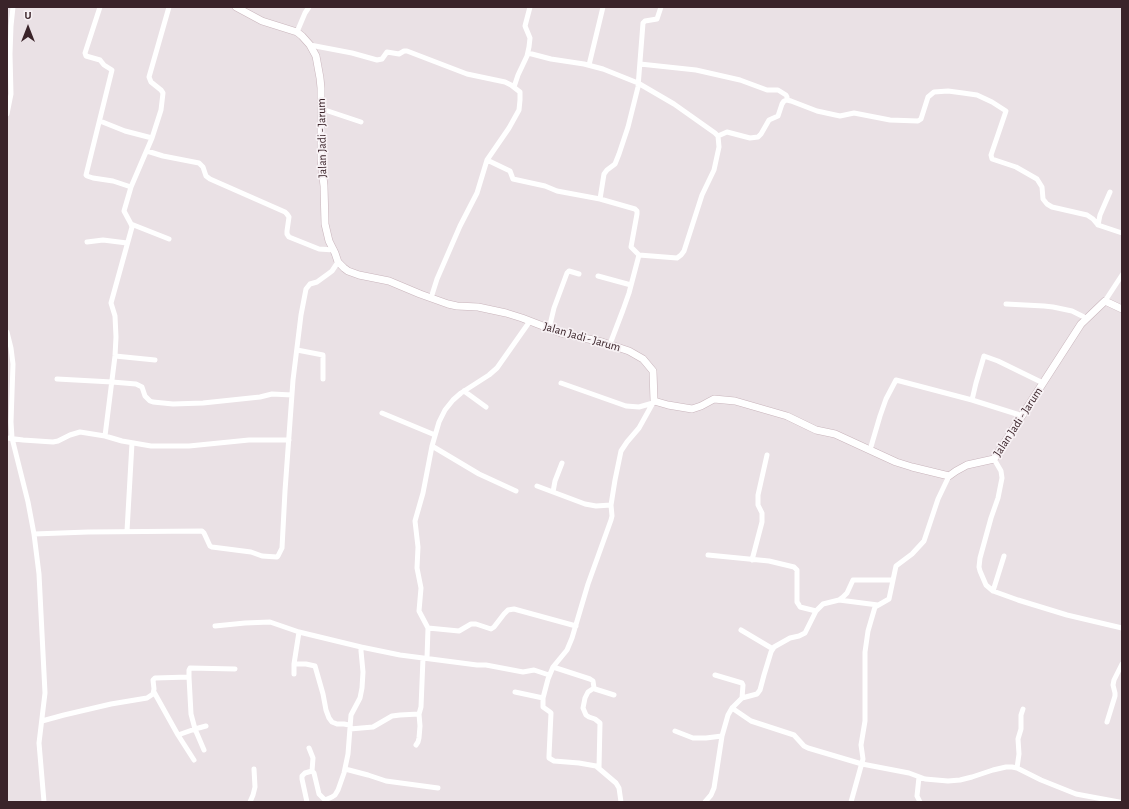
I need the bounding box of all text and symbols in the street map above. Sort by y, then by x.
north arrow [8,8,48,48]
text: U [24,10,32,21]
street label: Jalan Jadi - Jarum [314,98,330,178]
street label: Jalan Jadi - Jarum [542,319,622,355]
street label: Jalan Jadi - Jarum [990,385,1046,459]

